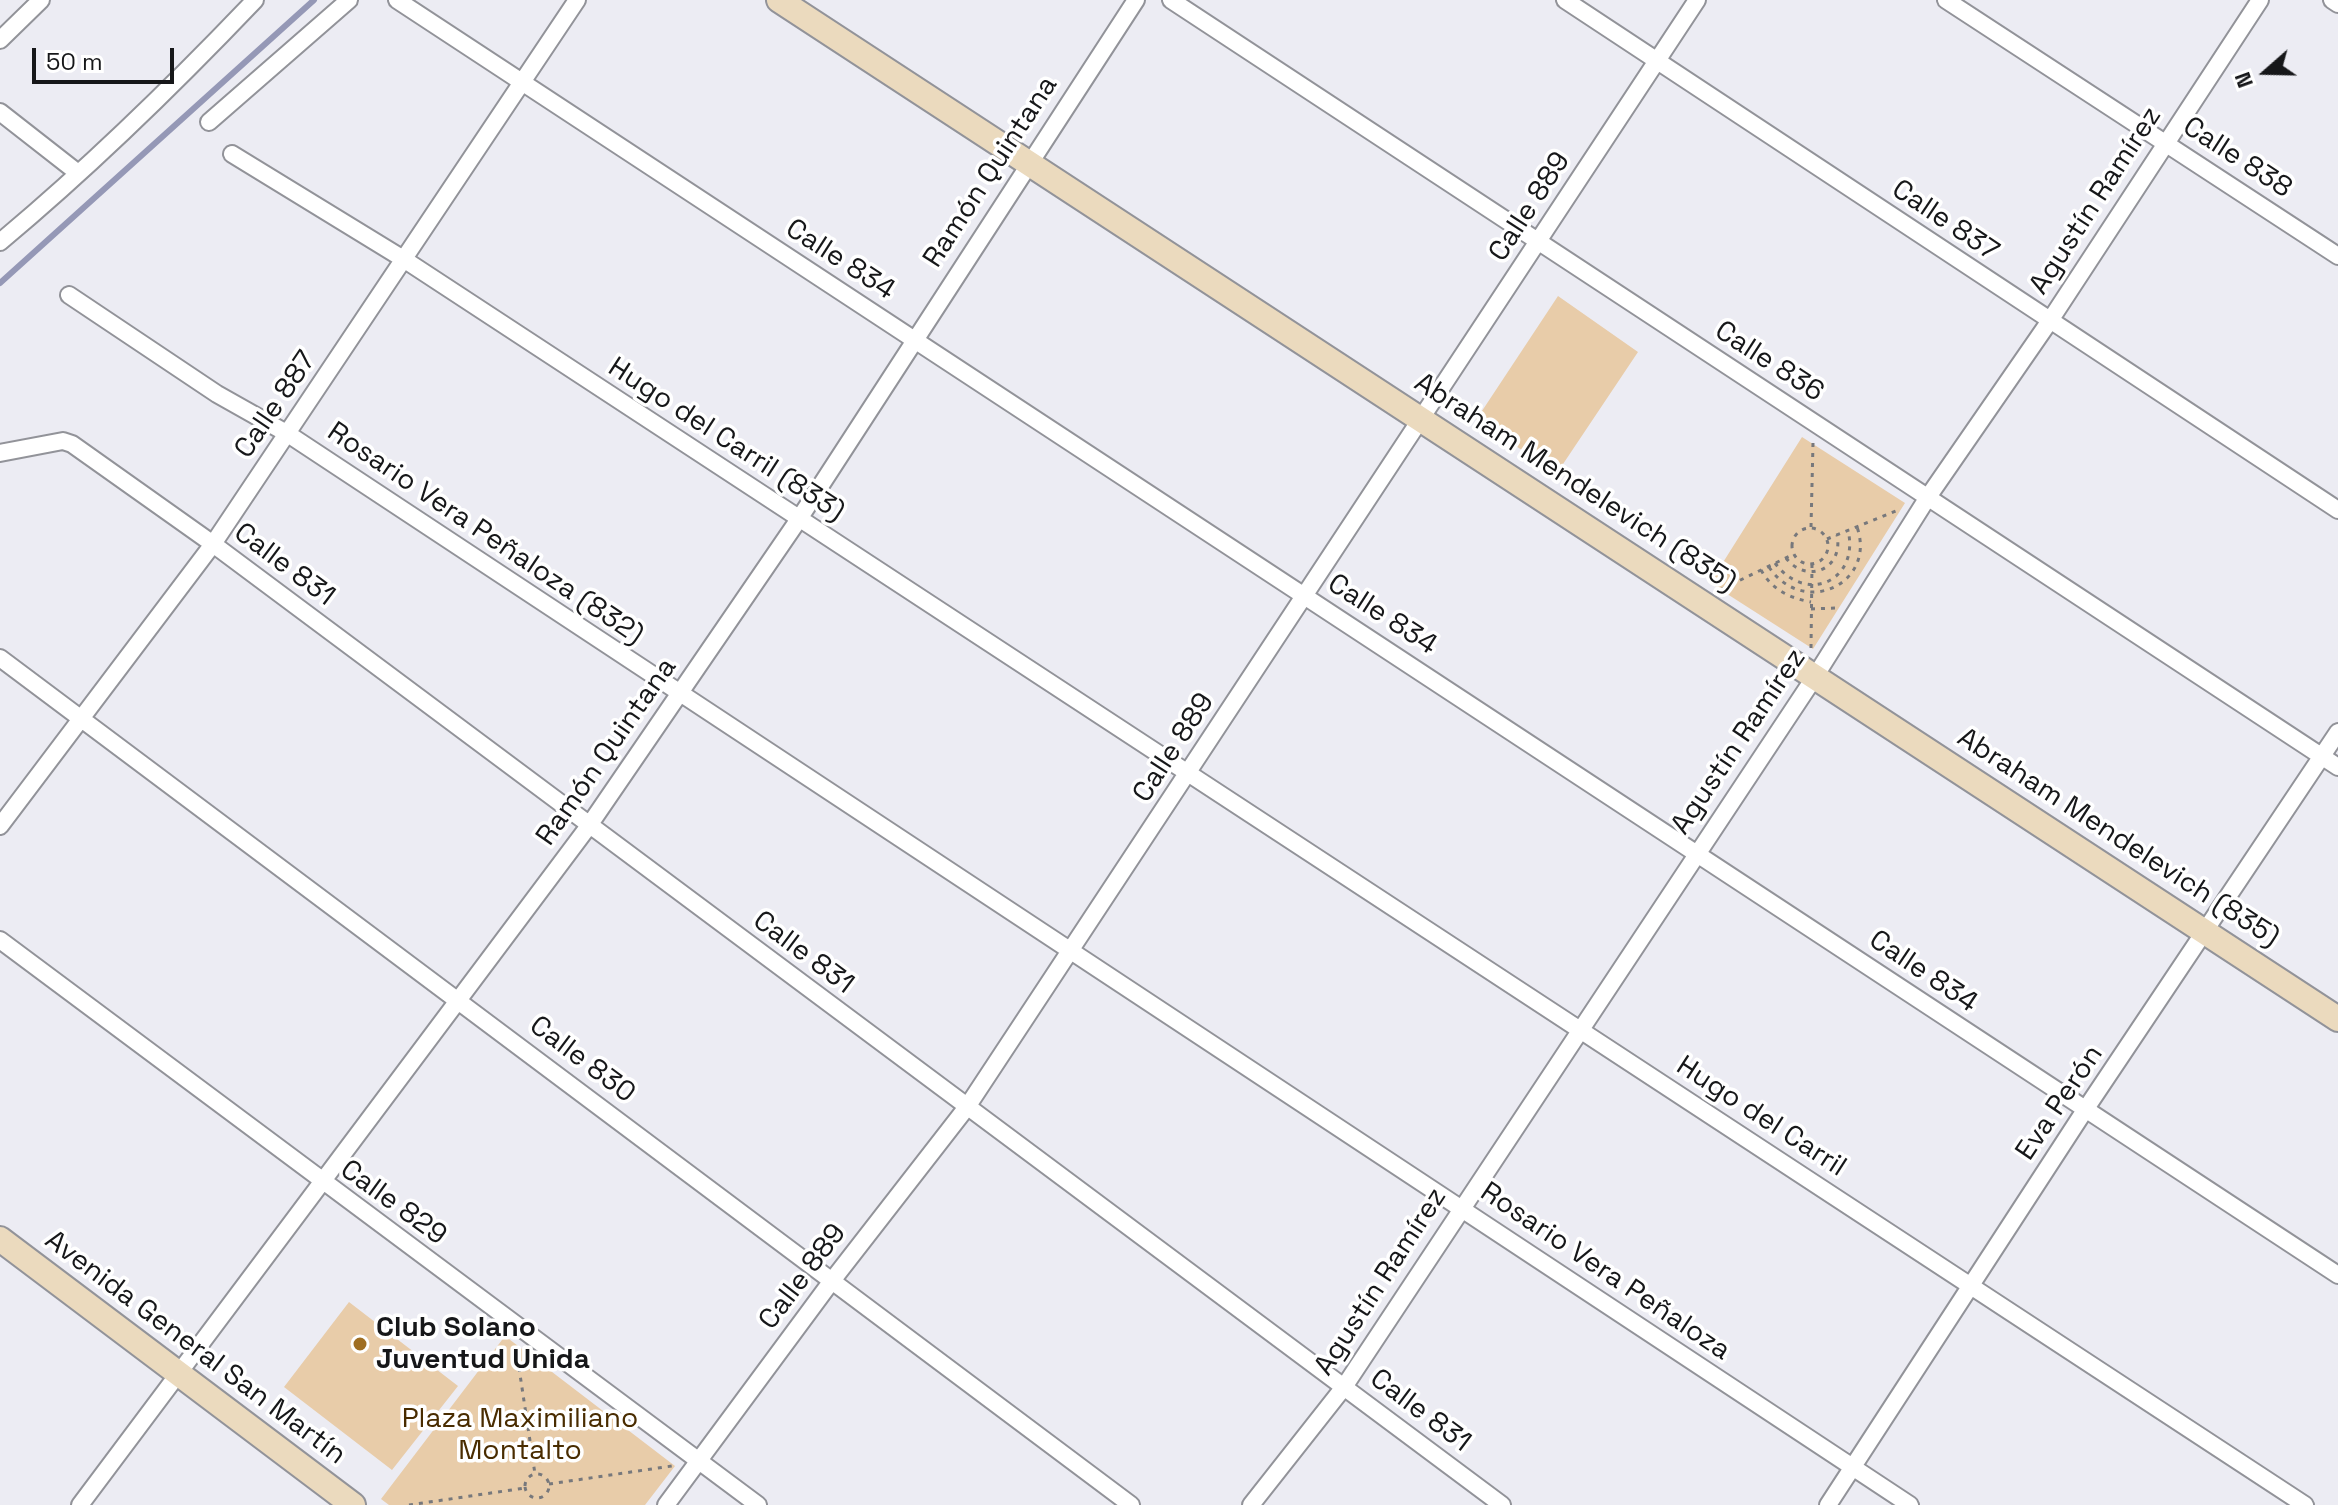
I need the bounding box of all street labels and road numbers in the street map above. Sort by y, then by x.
street label: Ramón Quintana [917,70,1065,274]
street label: Agustín Ramírez [2023,101,2169,301]
street label: Calle 838 [2176,110,2298,206]
street label: Calle 889 [1482,146,1578,268]
street label: Calle 837 [1885,173,2005,269]
street label: Calle 834 [779,212,901,308]
street label: Calle 836 [1708,314,1830,410]
street label: Calle 887 [228,345,324,465]
street label: Hugo del Carril (833) [602,351,850,529]
street label: Abraham Mendelevich (835) [1408,366,1742,600]
street label: Rosario Vera Peñaloza (832) [321,416,649,652]
street label: Calle 831 [227,516,341,614]
street label: Calle 834 [1321,567,1443,663]
street label: Agustín Ramírez [1664,643,1814,841]
street label: Ramón Quintana [530,652,684,852]
street label: Calle 889 [1126,687,1222,809]
street label: Abraham Mendelevich (835) [1951,721,2285,955]
street label: Calle 831 [746,904,860,1002]
street label: Calle 834 [1862,924,1984,1020]
street label: Calle 830 [522,1009,642,1111]
street label: Eva Perón [2009,1039,2111,1167]
street label: Hugo del Carril [1670,1050,1852,1184]
street label: Calle 829 [333,1153,453,1253]
street label: Rosario Vera Peñaloza [1474,1176,1736,1368]
street label: Agustín Ramírez [1308,1182,1454,1382]
street label: Calle 889 [752,1218,854,1336]
street label: Avenida General San Martín [38,1224,352,1472]
street label: Calle 831 [1363,1362,1477,1460]

